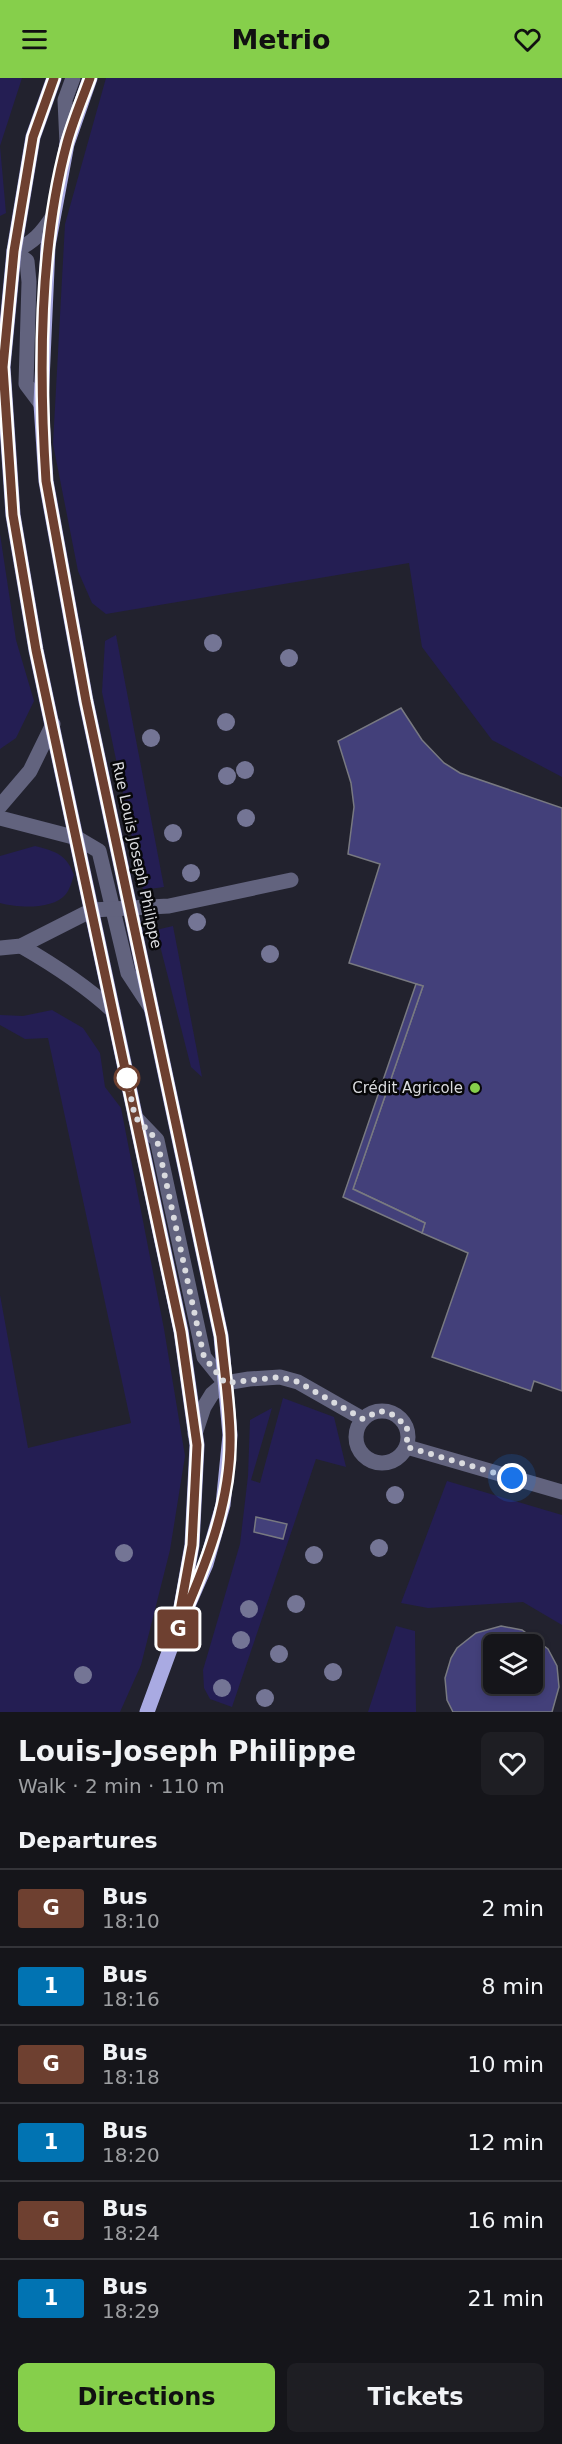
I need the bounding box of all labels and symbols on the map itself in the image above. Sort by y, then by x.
street label: Rue Louis Joseph Philippe [108,760,166,950]
unlabelled marker [114,1065,140,1091]
place label: Crédit Agricole [352,1079,463,1097]
marker: Crédit Agricole [468,1081,482,1095]
your location [497,1463,527,1493]
line badge: G [158,1610,198,1648]

